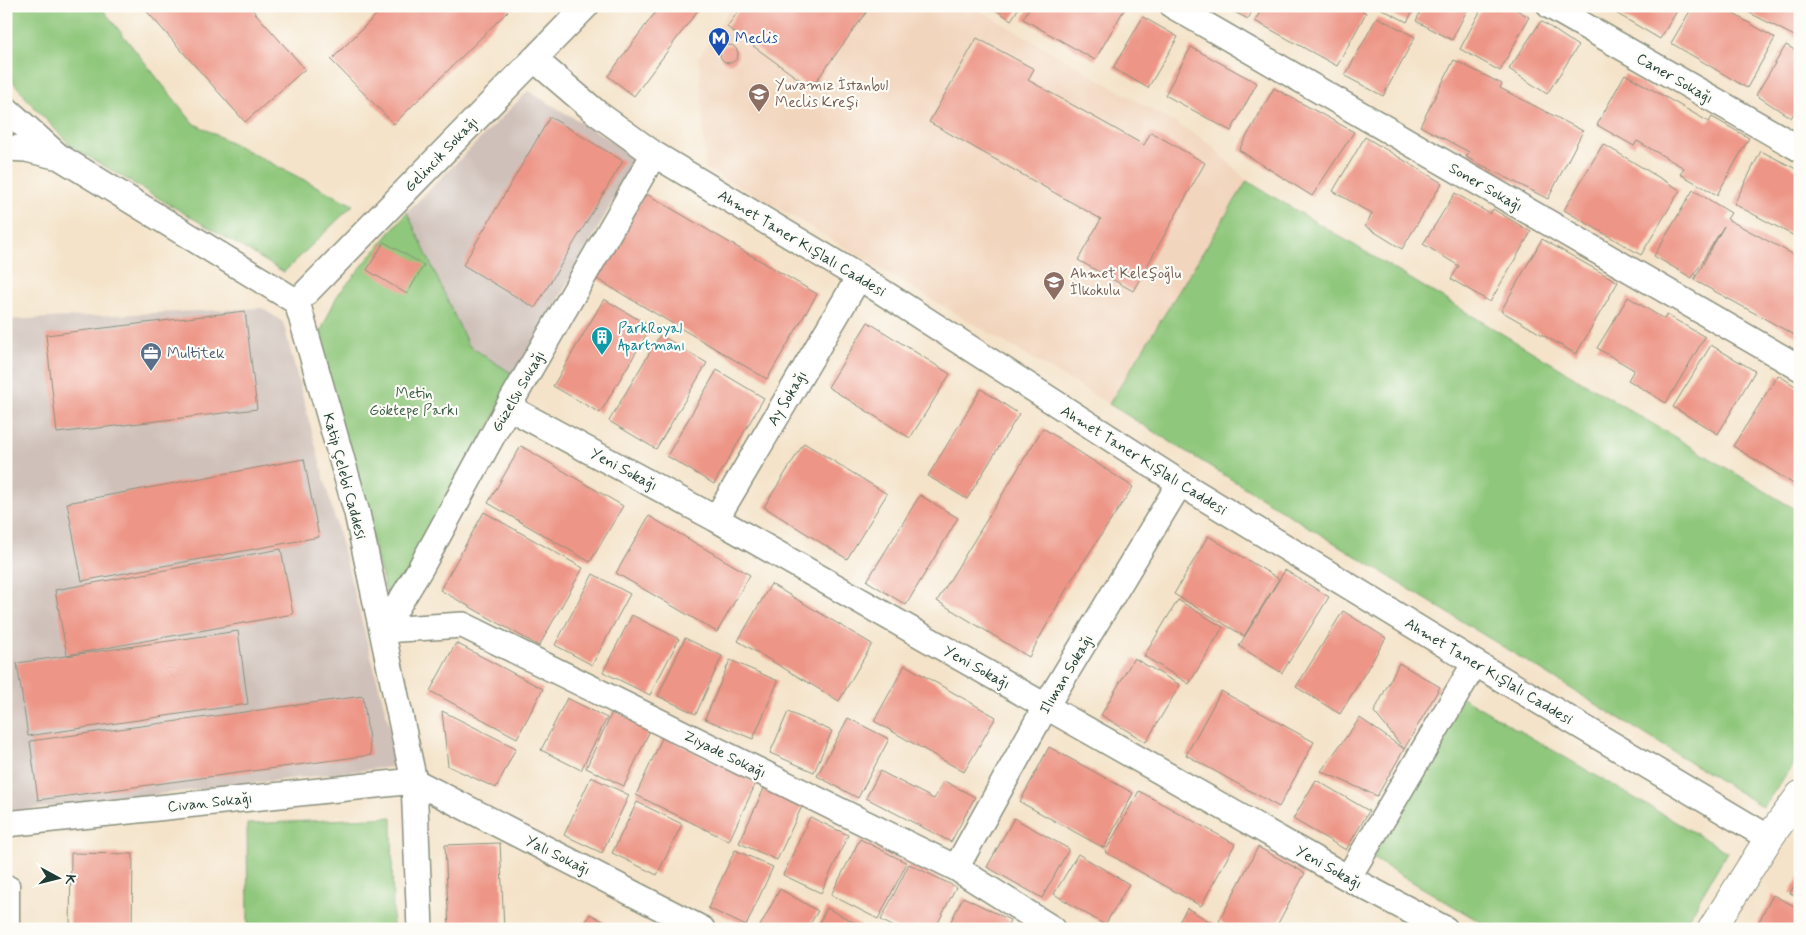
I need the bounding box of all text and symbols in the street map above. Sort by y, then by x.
metro station icon: Meclis [707,26,731,57]
place label: Meclis [735,29,778,49]
street label: Caner Sokağı [1632,49,1717,109]
place label: Yuvamız İstanbul Meclis Kreşi [775,76,888,113]
school or university icon: Yuvamız İstanbul Meclis Kreşi [747,82,771,113]
street label: Gelincik Sokağı [401,113,483,197]
street label: Soner Sokağı [1445,159,1526,217]
street label: Ahmet Taner Kışlalı Caddesi [714,186,889,302]
place label: Ahmet Keleşoğlu İlkokulu [1070,264,1181,301]
school or university icon: Ahmet Keleşoğlu İlkokulu [1042,270,1066,301]
place label: ParkRoyal Apartmanı [618,319,685,357]
building icon: ParkRoyal Apartmanı [590,325,614,356]
office icon: Multitek [139,341,163,372]
place label: Multitek [167,344,225,364]
street label: Güzelsu Sokağı [487,347,550,436]
street label: Ay Sokağı [763,367,812,430]
park label: Metin Göktepe Parkı [369,384,459,421]
street label: Ahmet Taner Kışlalı Caddesi [1057,401,1230,520]
street label: Katip Çelebi Caddesi [318,411,370,542]
street label: Yeni Sokağı [586,444,661,496]
street label: Ahmet Taner Kışlalı Caddesi [1401,614,1576,730]
street label: Ilıman Sokağı [1035,631,1099,718]
street label: Yeni Sokağı [940,641,1013,694]
street label: Ziyade Sokağı [680,726,769,784]
street label: Civan Sokağı [167,789,254,817]
street label: Yalı Sokağı [522,831,593,881]
street label: Yeni Sokağı [1292,841,1365,894]
north arrow [32,852,82,902]
text: K [60,873,79,887]

